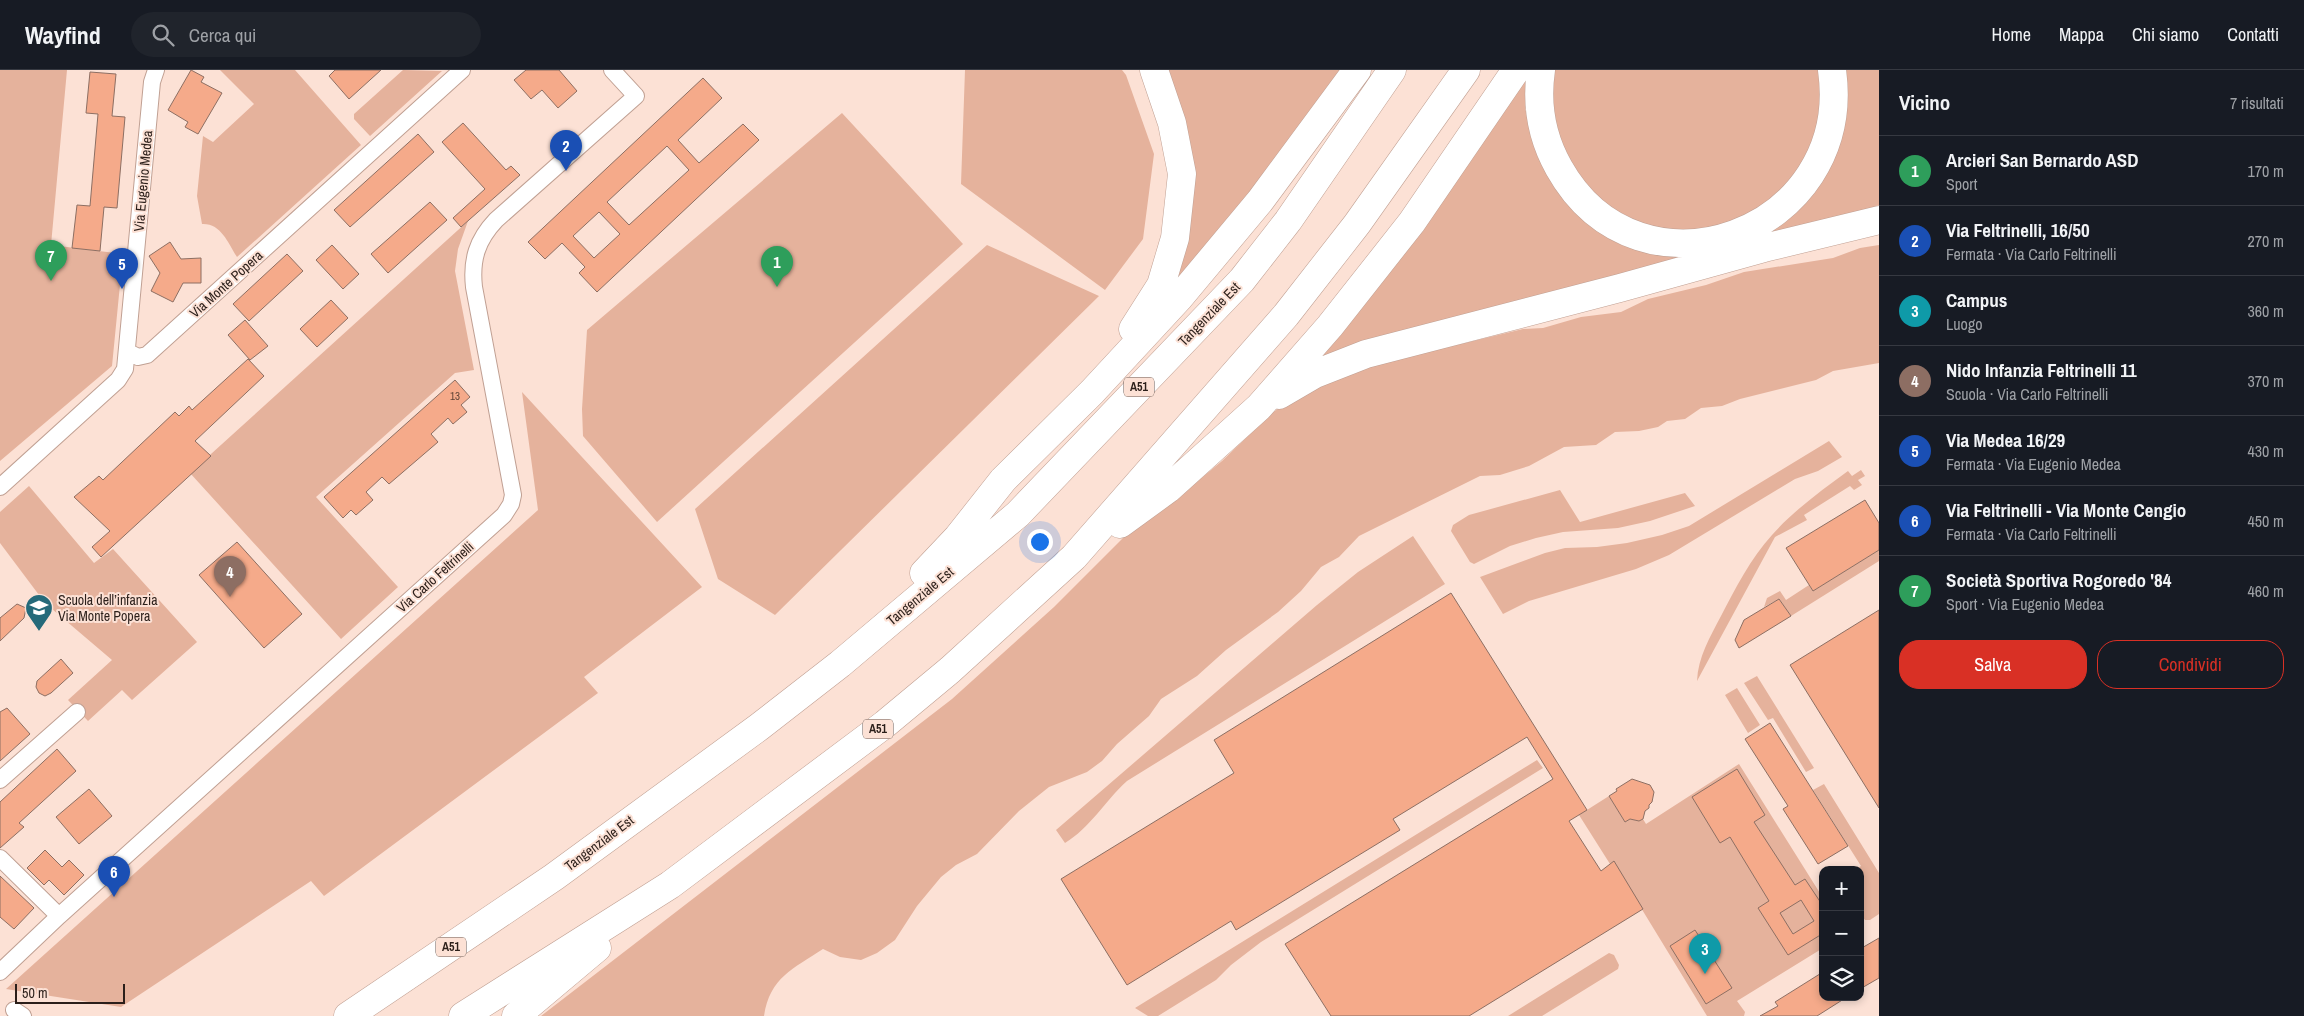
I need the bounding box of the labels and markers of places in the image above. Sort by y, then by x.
pin: 2 [550,130,582,171]
pin: 7 [35,240,67,281]
pin: 1 [761,246,793,287]
pin: 5 [106,248,138,289]
pin: 4 [214,556,246,597]
place label: Scuola dell’infanzia Via Monte Popera [58,591,158,625]
school or university icon: Scuola dell’infanzia Via Monte Popera [24,593,54,632]
pin: 6 [98,856,130,897]
pin: 3 [1689,933,1721,974]

